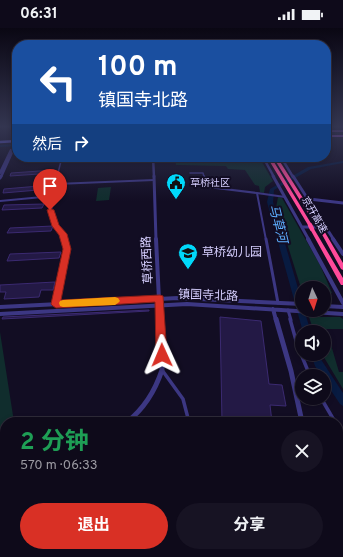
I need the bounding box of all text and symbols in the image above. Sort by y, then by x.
text: 06:31 [20,5,58,24]
text: 100 m [98,50,178,86]
icon: left [32,56,84,108]
text: 镇国寺北路 [98,90,188,113]
icon: right [70,132,92,154]
text: 然后 [32,136,62,155]
pin [33,169,67,210]
public building icon: 草桥社区 [165,172,187,200]
icon: arrive [39,175,61,197]
place label: 草桥社区 [190,177,230,190]
street label: 京开高速 [298,194,330,236]
water label: 马草河 [265,203,290,248]
street label: 草桥西路 [139,236,157,284]
school or university icon: 草桥幼儿园 [177,242,199,270]
place label: 草桥幼儿园 [202,245,262,261]
north arrow [295,281,331,317]
map controls [295,281,331,405]
street label: 镇国寺北路 [178,287,238,305]
button: sound [295,325,331,361]
position arrow [141,334,183,376]
button: layers [295,369,331,405]
text: 2 分钟 [20,428,89,458]
button: close [281,430,323,472]
text: 570 m · 06:33 [20,458,98,474]
button: 退出 [20,503,168,549]
button: 分享 [176,503,323,549]

